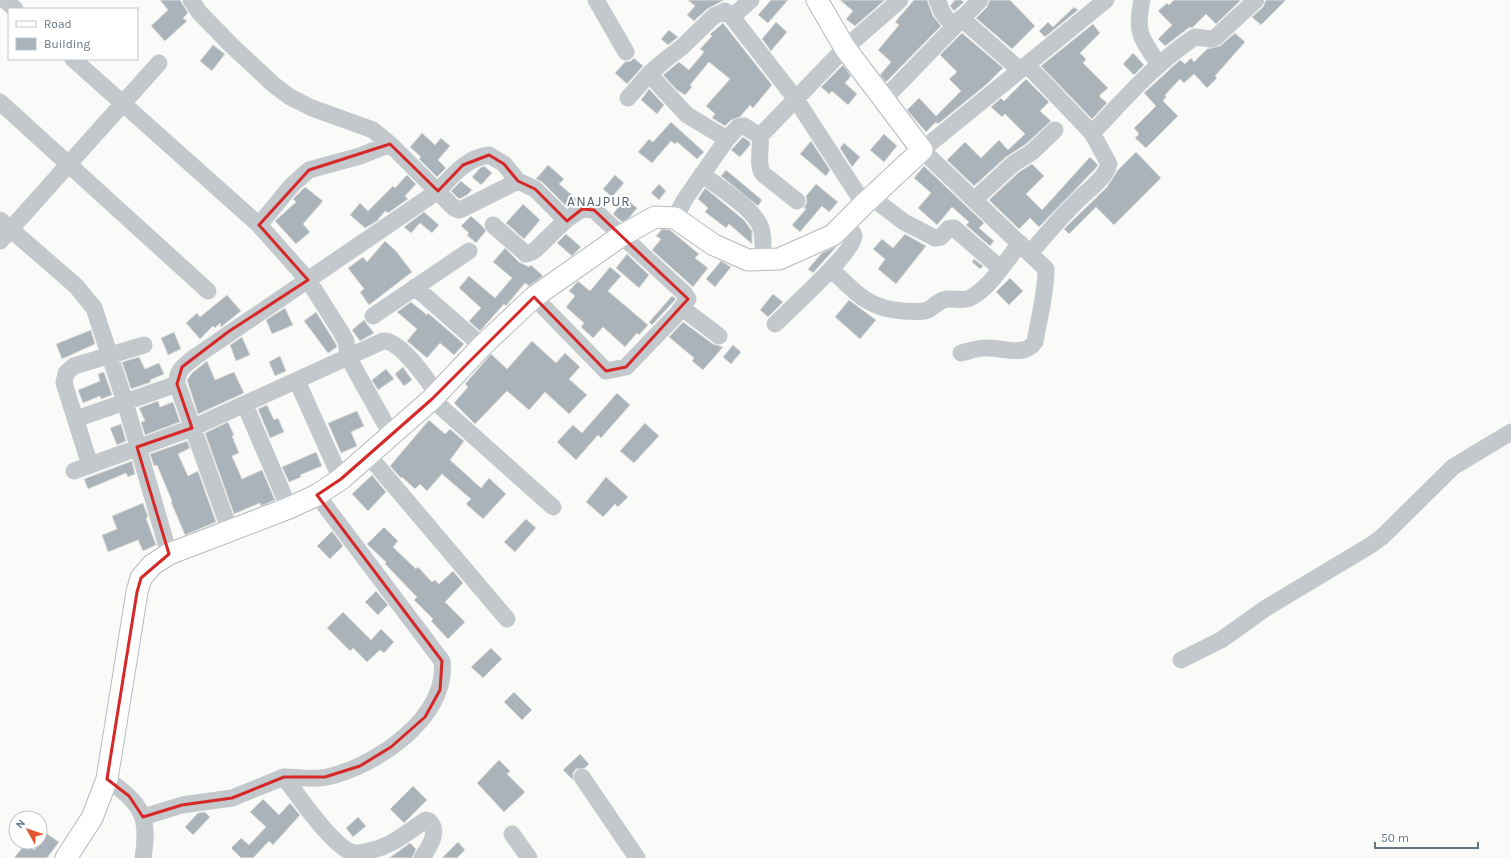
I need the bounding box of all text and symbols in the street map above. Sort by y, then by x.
legend [8,8,138,60]
text: Road [44,17,72,31]
text: Building [44,37,91,51]
district label: ANAJPUR [567,193,631,210]
north arrow [8,810,48,850]
text: N [13,817,28,831]
scale bar [1375,824,1478,850]
text: 50 m [1381,831,1409,845]

